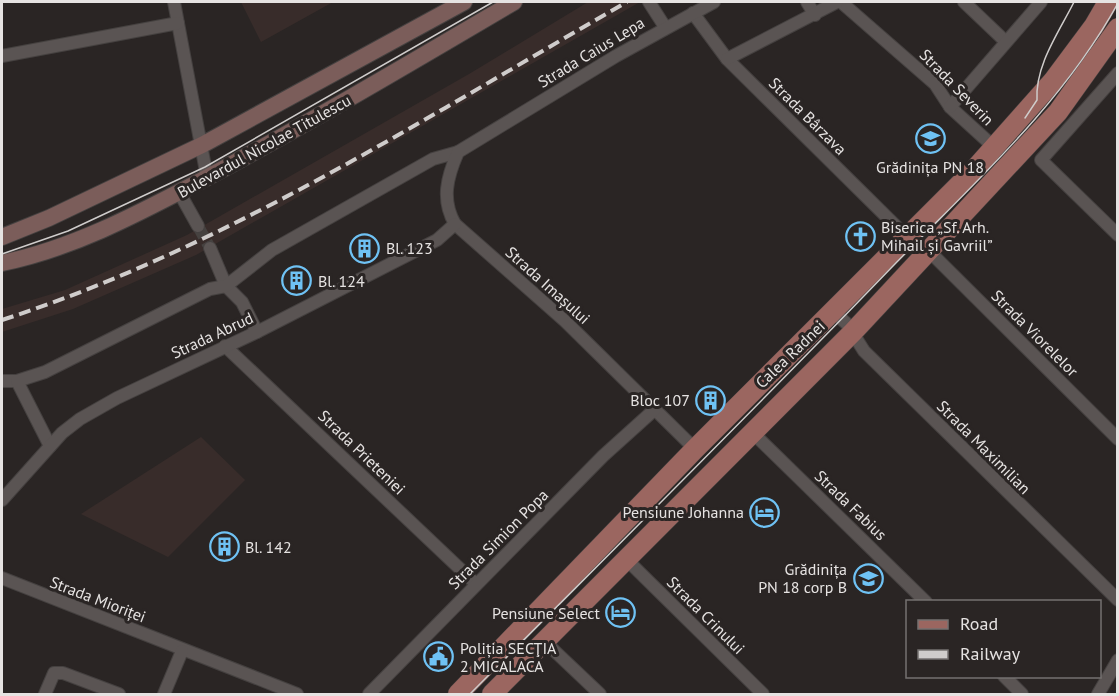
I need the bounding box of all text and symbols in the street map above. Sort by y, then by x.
street label: Strada Caius Lepa [534,12,648,92]
street label: Strada Severin [916,45,998,129]
street label: Strada Bârzava [765,73,851,159]
street label: Bulevardul Nicolae Titulescu [174,90,354,202]
school or university icon: Grădinița PN 18 [914,123,946,155]
place label: Grădinița PN 18 [876,157,984,177]
place label: Biserica „Sf. Arh. Mihail și Gavriil” [881,217,993,255]
church icon: Biserica „Sf. Arh. Mihail și Gavriil” [844,220,876,252]
building icon: Bl. 123 [349,232,381,264]
place label: Bl. 123 [386,238,433,258]
street label: Strada Imașului [502,242,594,328]
building icon: Bl. 124 [281,265,313,297]
place label: Bl. 124 [318,271,365,291]
street label: Strada Viorelelor [987,285,1083,381]
street label: Strada Abrud [168,307,256,363]
street label: Calea Radnei [751,316,829,392]
building icon: Bloc 107 [695,384,727,416]
place label: Bloc 107 [630,390,690,410]
street label: Strada Maximilian [933,396,1035,498]
street label: Strada Prieteniei [314,405,410,499]
street label: Strada Fabius [811,466,891,545]
street label: Strada Simion Popa [444,485,552,593]
hotel icon: Pensiune Johanna [749,496,781,528]
place label: Pensiune Johanna [623,502,744,522]
building icon: Bl. 142 [208,531,240,563]
place label: Bl. 142 [245,537,292,557]
place label: Grădinița PN 18 corp B [758,559,847,597]
school or university icon: Grădinița PN 18 corp B [852,562,884,594]
street label: Strada Mioriței [47,572,149,626]
street label: Strada Crinului [663,572,749,658]
hotel icon: Pensiune Select [605,597,637,629]
legend [906,600,1101,678]
place label: Pensiune Select [492,603,601,623]
text: Road [960,612,998,635]
place label: Poliția SECŢIA 2 MICALACA [460,638,557,676]
public building icon: Poliția SECŢIA 2 MICALACA [423,641,455,673]
text: Railway [960,642,1021,665]

